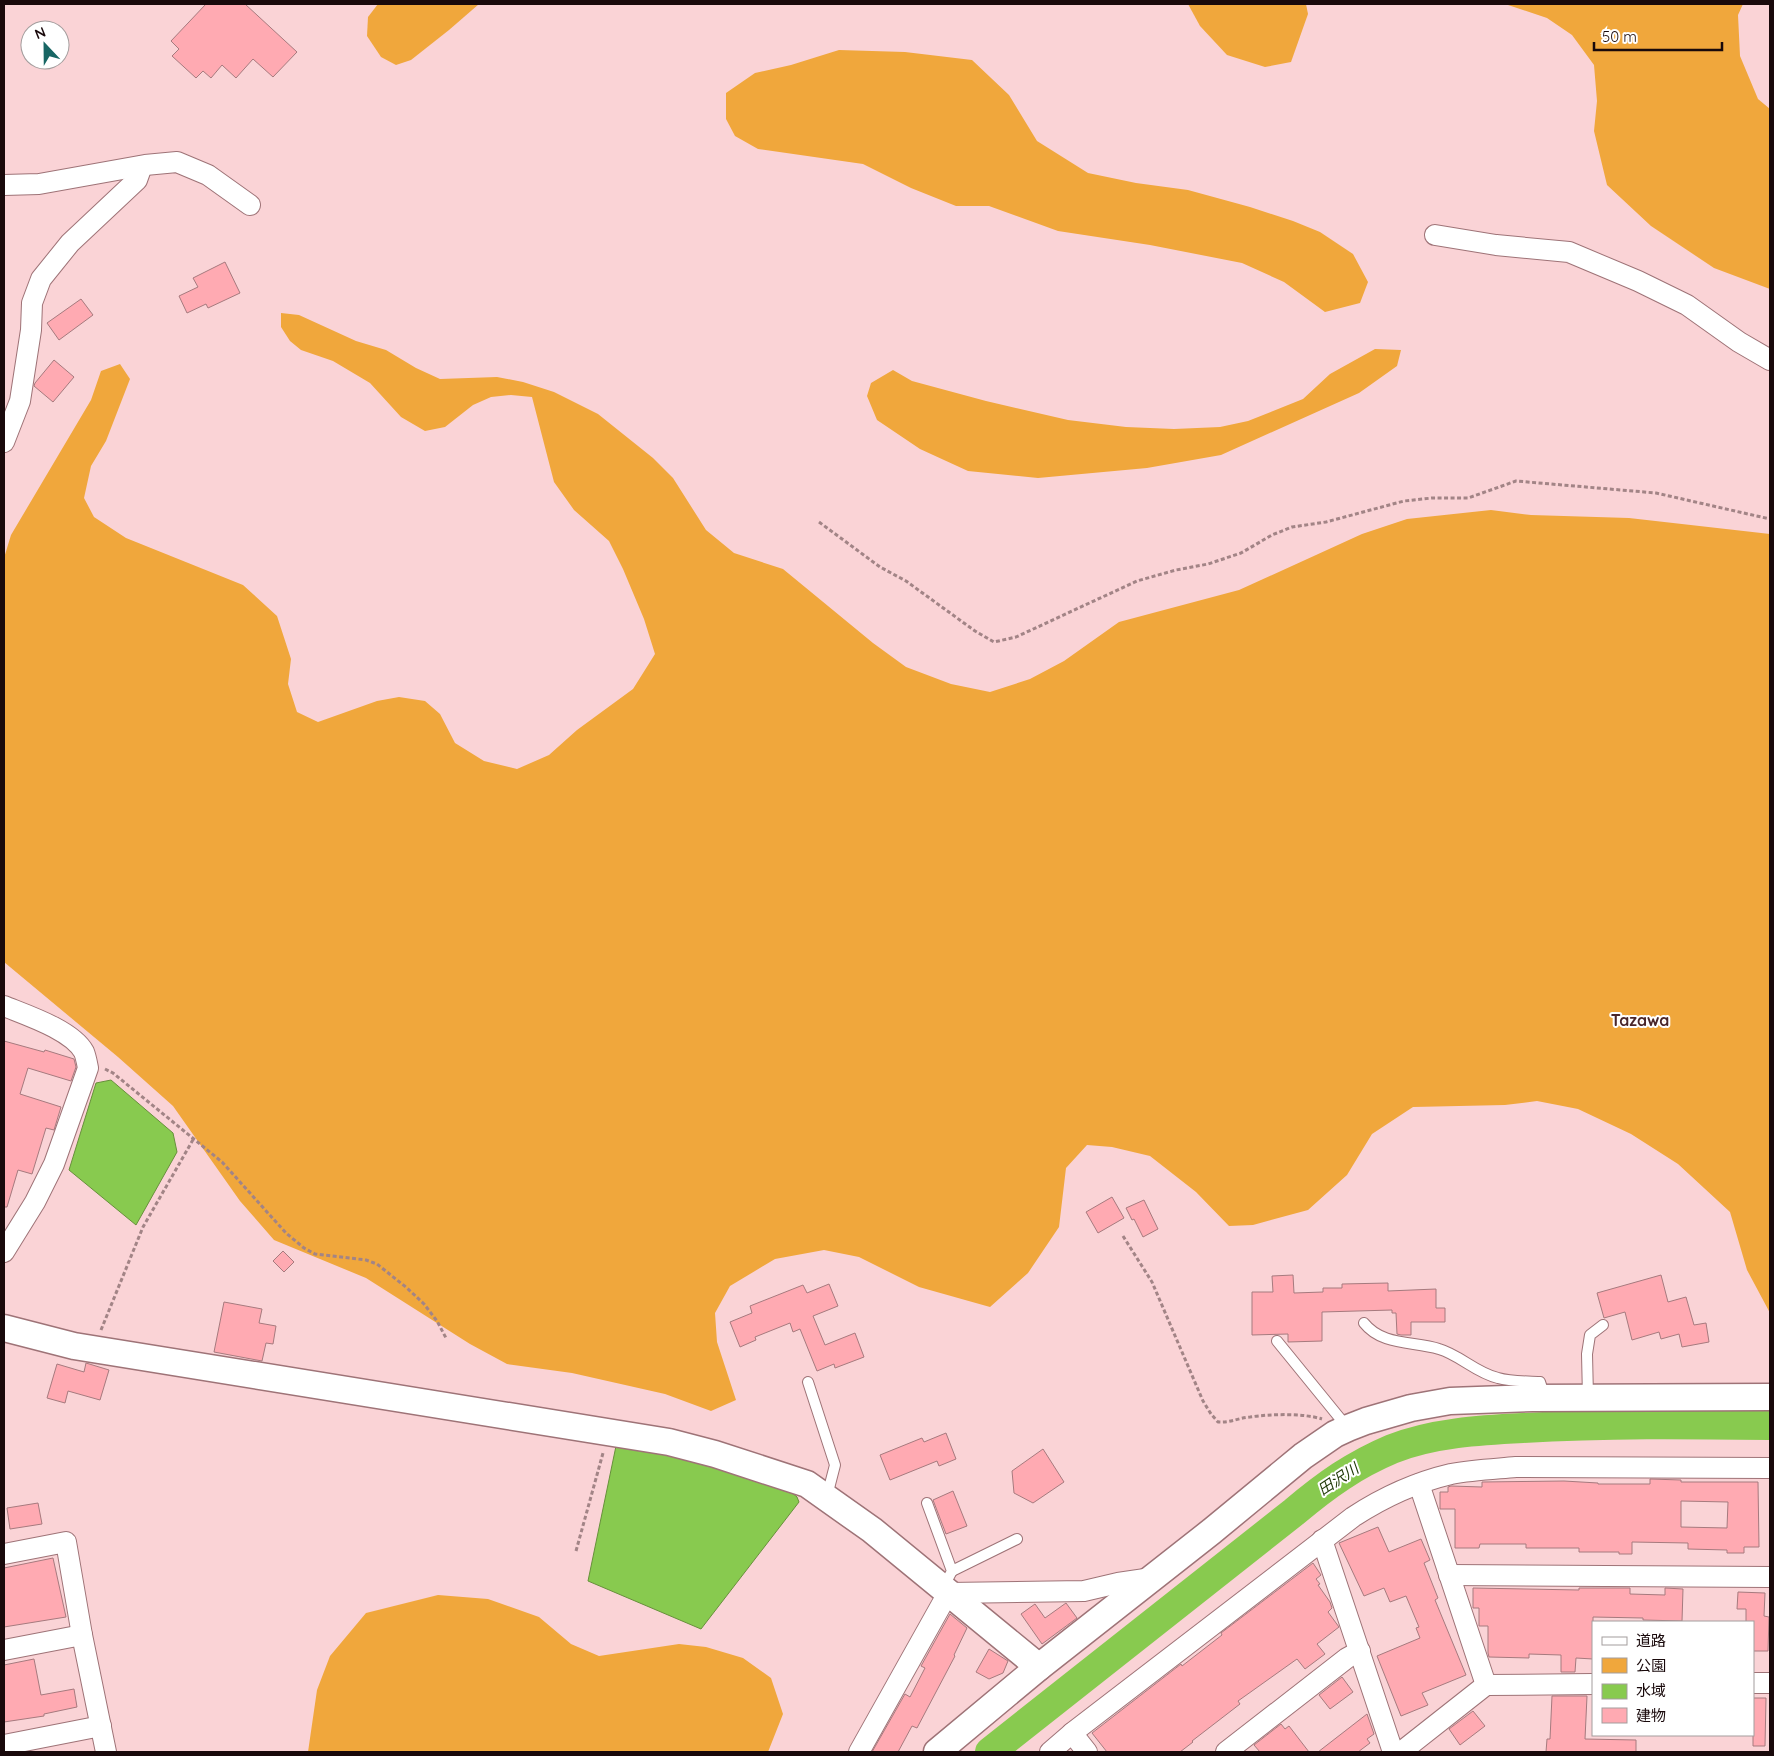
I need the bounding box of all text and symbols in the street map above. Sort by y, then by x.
north arrow [20,20,70,70]
scale bar [1594,20,1722,52]
text: N [32,23,48,43]
text: 50 m [1602,27,1637,46]
district label: Tazawa [1611,1010,1669,1030]
water label: 田沢川 [1314,1458,1364,1499]
legend [1592,1621,1754,1736]
text: 道路 [1636,1631,1666,1650]
text: 公園 [1636,1656,1666,1675]
text: 水域 [1636,1681,1666,1700]
text: 建物 [1636,1706,1666,1725]

